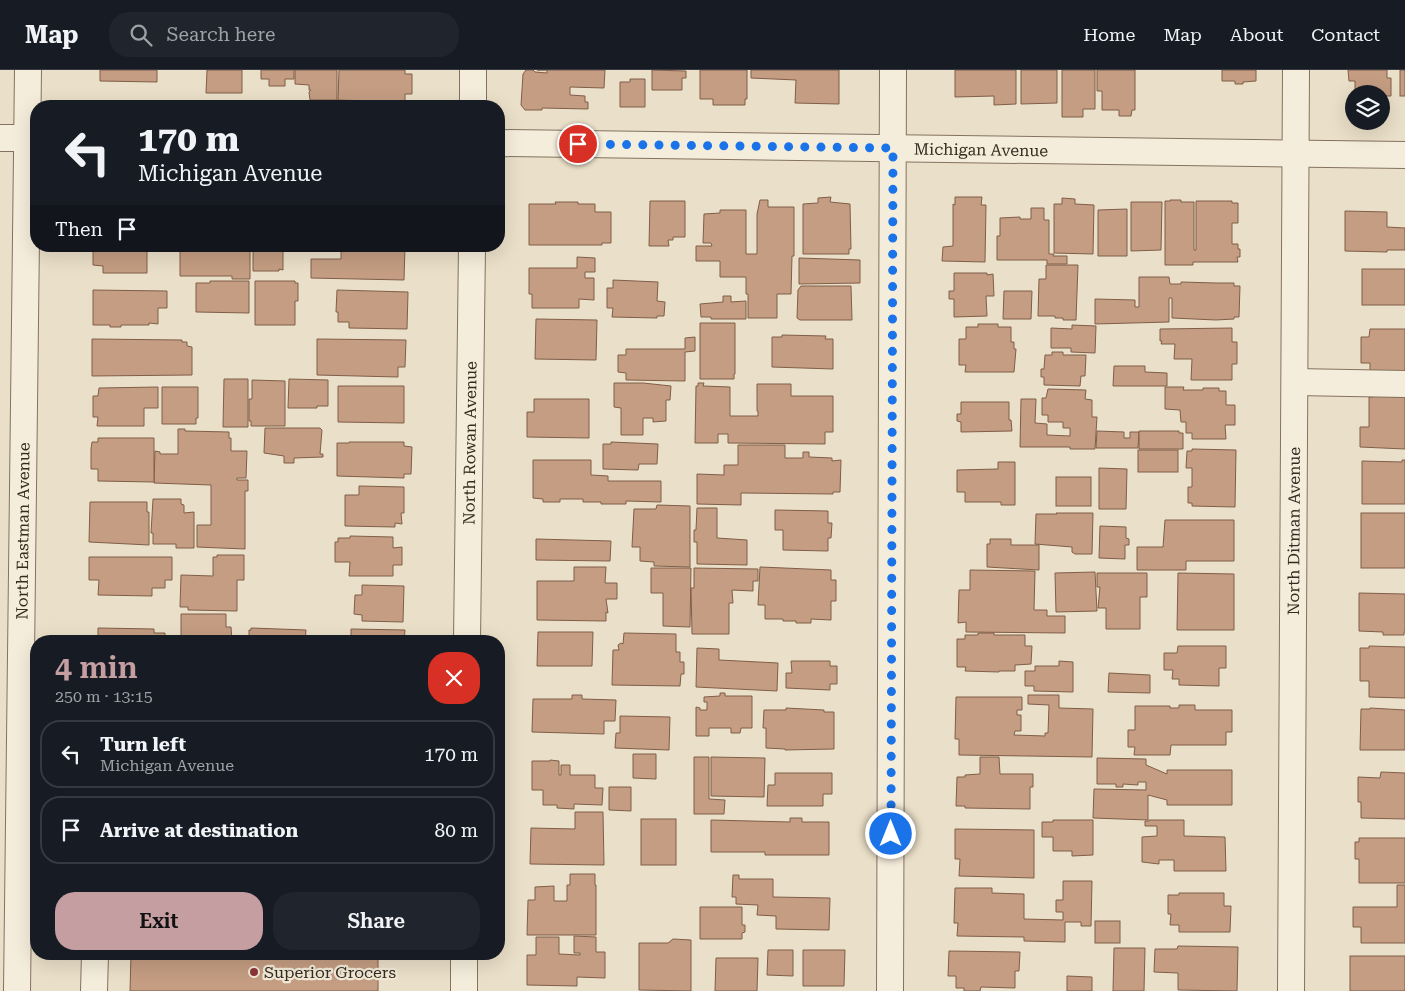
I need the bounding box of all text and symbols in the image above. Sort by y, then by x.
search box [109,12,459,57]
text: Map [25,21,79,49]
icon: search [127,21,155,49]
text: Search here [167,23,275,46]
text: Home [1083,24,1135,45]
text: Map [1163,24,1202,45]
text: About [1230,24,1283,45]
text: Contact [1311,24,1380,45]
map controls [1345,85,1390,130]
button: layers [1345,85,1390,130]
text: 170 m [138,119,239,160]
icon: left [55,120,120,185]
pin [557,123,599,165]
icon: arrive [564,130,592,158]
street label: Michigan Avenue [914,139,1048,160]
text: Michigan Avenue [138,161,322,186]
icon: arrive [113,215,141,243]
text: Then [55,218,103,241]
street label: North Rowan Avenue [459,361,481,525]
street label: North Eastman Avenue [12,442,34,620]
street label: North Ditman Avenue [1284,447,1304,615]
text: 4 min [55,650,138,685]
button: close [428,652,480,704]
text: 250 m · 13:15 [55,687,153,706]
text: Turn left [100,733,186,756]
icon: left [57,740,85,768]
text: 170 m [424,743,478,766]
text: Michigan Avenue [100,756,234,775]
position arrow [864,807,916,859]
icon: arrive [57,816,85,844]
text: Arrive at destination [100,819,298,842]
text: 80 m [435,819,478,842]
button: Exit [55,892,263,950]
button: Share [273,892,480,950]
place label: Superior Grocers [264,963,396,982]
marker: Superior Grocers [248,966,260,978]

